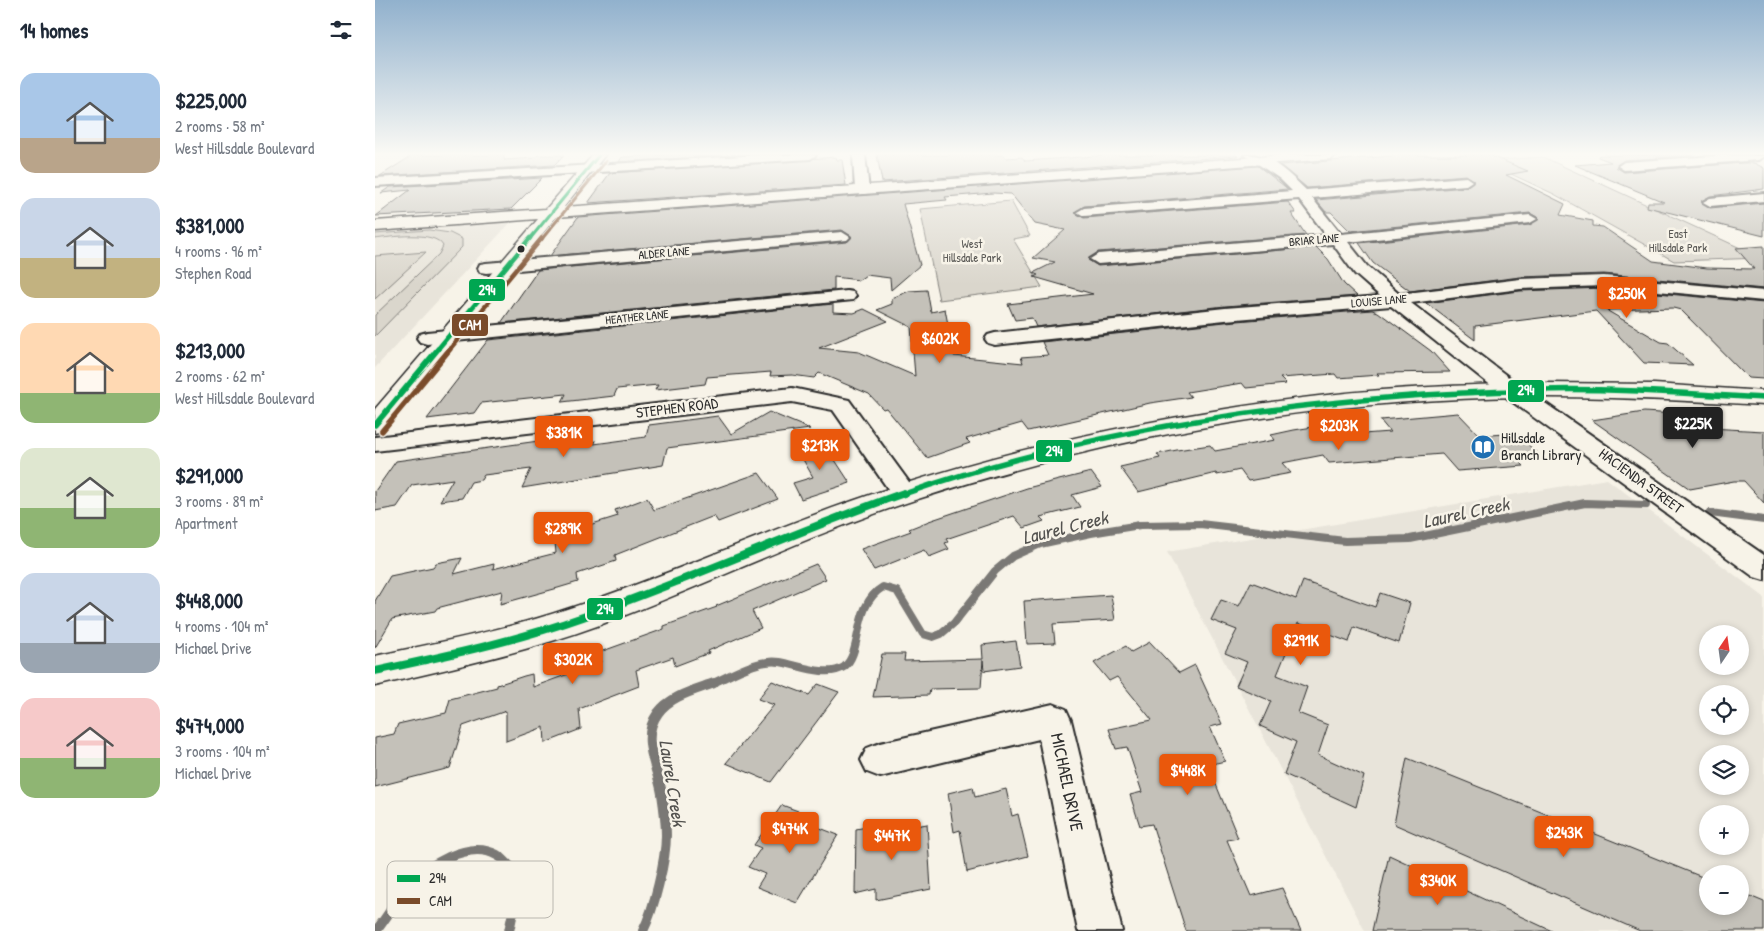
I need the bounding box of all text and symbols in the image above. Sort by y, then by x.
text: 14 homes [20,16,88,45]
icon: filters [327,16,355,44]
text: $225,000 [175,86,247,115]
icon: home [60,93,120,153]
text: 2 rooms · 58 m² [175,115,265,137]
text: West Hillsdale Boulevard [175,137,314,159]
text: $381,000 [175,211,244,240]
icon: home [60,218,120,278]
park label: East Hillsdale Park [1649,225,1707,256]
street label: BRIAR LANE [1288,229,1341,250]
park label: West Hillsdale Park [943,235,1001,266]
text: 4 rooms · 96 m² [175,240,262,262]
street label: ALDER LANE [638,242,691,263]
unlabelled marker [516,244,526,254]
text: Stephen Road [175,262,251,284]
pin: $250K [1592,276,1662,319]
line badge: 294 [468,278,506,302]
text: 294 [479,280,496,299]
text: $250K [1608,282,1646,304]
street label: LOUISE LANE [1350,290,1408,311]
street label: HEATHER LANE [604,305,670,328]
line badge: CAM [451,313,489,337]
text: CAM [459,315,481,334]
pin: $602K [905,322,975,364]
text: $602K [921,327,959,349]
text: $213,000 [175,336,245,365]
icon: home [60,343,120,403]
text: 2 rooms · 62 m² [175,365,265,387]
line badge: 294 [1507,379,1545,403]
text: 294 [1518,380,1535,399]
text: West Hillsdale Boulevard [175,387,314,409]
street label: STEPHEN ROAD [635,392,720,423]
pin: $225K [1658,406,1728,449]
pin: $203K [1304,408,1374,451]
text: $225K [1674,412,1712,434]
text: $203K [1320,414,1358,436]
pin: $381K [529,416,599,458]
text: $381K [546,421,582,443]
place label: Hillsdale Branch Library [1501,427,1582,465]
pin: $213K [785,428,855,471]
text: $213K [802,434,838,456]
library icon: Hillsdale Branch Library [1470,434,1496,460]
line badge: 294 [1035,439,1073,463]
text: 294 [1046,441,1063,460]
street label: HACIENDA STREET [1595,443,1689,519]
text: $291,000 [175,461,243,490]
icon: home [60,468,120,528]
text: 3 rooms · 89 m² [175,490,264,512]
water label: Laurel Creek [1421,490,1513,534]
water label: Laurel Creek [1020,503,1112,550]
text: Apartment [175,512,238,534]
pin: $289K [528,512,598,554]
text: $289K [545,517,581,539]
text: $448,000 [175,586,243,615]
icon: home [60,593,120,653]
line badge: 294 [586,597,624,621]
text: 294 [597,599,614,618]
text: 4 rooms · 104 m² [175,615,269,637]
pin: $291K [1266,624,1336,666]
north arrow [1699,625,1749,675]
map controls [1699,625,1749,915]
text: $291K [1283,629,1319,651]
text: Michael Drive [175,637,252,659]
pin: $302K [538,642,608,685]
text: $302K [554,648,592,670]
button: locate [1699,685,1749,735]
text: $474,000 [175,711,244,740]
icon: home [60,718,120,778]
street label: MICHAEL DRIVE [1045,730,1090,833]
water label: Laurel Creek [653,738,693,830]
text: 3 rooms · 104 m² [175,740,270,762]
button: layers [1699,745,1749,795]
pin: $448K [1153,754,1223,796]
text: $448K [1170,759,1206,781]
text: Michael Drive [175,762,252,784]
button: + [1699,805,1749,855]
pin: $474K [755,812,825,854]
pin: $243K [1529,816,1599,858]
text: $474K [772,817,808,839]
pin: $447K [857,818,927,861]
text: $243K [1545,821,1583,843]
text: $447K [874,824,910,846]
legend [387,861,553,918]
pin: $340K [1403,864,1473,906]
button: − [1699,865,1749,915]
text: 294 [429,868,446,887]
text: $340K [1420,869,1456,891]
text: CAM [429,891,452,910]

